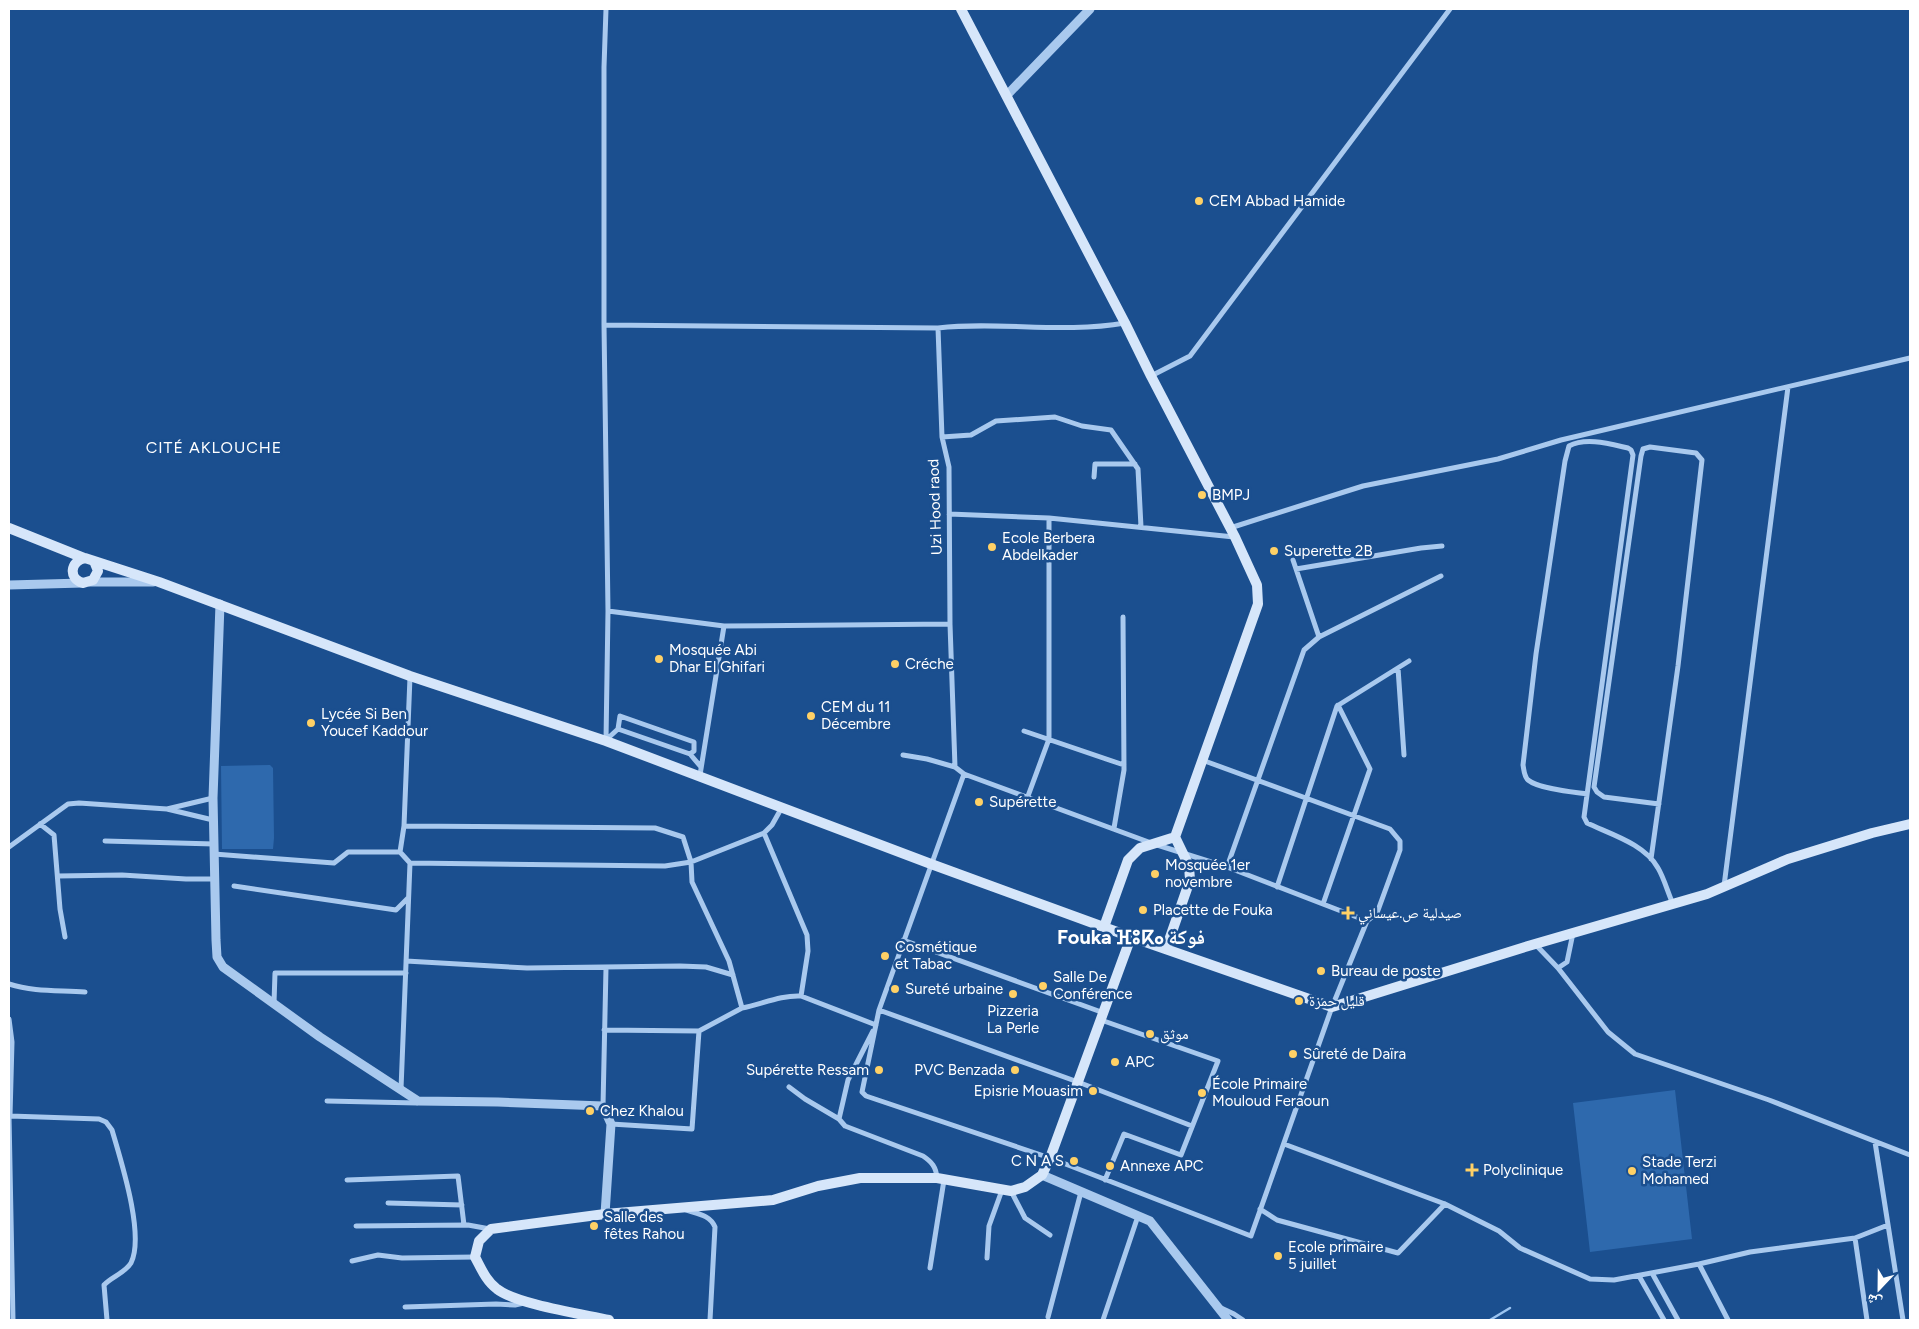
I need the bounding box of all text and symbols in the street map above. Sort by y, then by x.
place label: CEM Abbad Hamide [1209,192,1345,210]
marker: CEM Abbad Hamide [1193,195,1205,207]
district label: CITÉ AKLOUCHE [146,438,282,457]
street label: Uzi Hood raod [924,458,946,556]
place label: BMPJ [1212,486,1250,504]
marker: BMPJ [1196,489,1208,501]
place label: Ecole Berbera Abdelkader [1002,529,1095,564]
marker: Ecole Berbera Abdelkader [986,541,998,553]
place label: Superette 2B [1284,542,1373,560]
marker: Superette 2B [1268,545,1280,557]
place label: Mosquée Abi Dhar El Ghifari [669,641,765,676]
marker: Mosquée Abi Dhar El Ghifari [653,653,665,665]
place label: Créche [905,655,954,673]
marker: Créche [889,658,901,670]
place label: CEM du 11 Décembre [821,698,891,733]
place label: Lycée Si Ben Youcef Kaddour [321,705,428,740]
marker: CEM du 11 Décembre [805,710,817,722]
marker: Lycée Si Ben Youcef Kaddour [305,717,317,729]
place label: Supérette [989,793,1056,811]
marker: Supérette [973,796,985,808]
place label: Mosquée 1er novembre [1165,856,1250,891]
marker: Mosquée 1er novembre [1149,868,1161,880]
place label: Placette de Fouka [1153,901,1273,919]
marker: Placette de Fouka [1137,904,1149,916]
place label: صيدلية ص.عيساني [1358,904,1462,925]
marker: صيدلية ص.عيساني [1342,907,1354,919]
district label: Fouka ⴼⵓⴽⴰ فوكة [1057,925,1205,949]
place label: Cosmétique et Tabac [895,938,977,973]
marker: Cosmétique et Tabac [879,950,891,962]
place label: Bureau de poste [1331,962,1441,980]
marker: Bureau de poste [1315,965,1327,977]
place label: Salle De Conférence [1053,968,1133,1003]
place label: Sureté urbaine [905,980,1003,998]
marker: Salle De Conférence [1037,980,1049,992]
marker: Sureté urbaine [889,983,901,995]
marker: Pizzeria La Perle [1007,988,1019,1000]
place label: قليل حمزة [1309,992,1365,1011]
marker: قليل حمزة [1293,995,1305,1007]
place label: Pizzeria La Perle [987,1002,1039,1037]
place label: موثق [1160,1025,1189,1044]
marker: موثق [1144,1028,1156,1040]
place label: Sûreté de Daïra [1303,1045,1406,1063]
marker: Sûreté de Daïra [1287,1048,1299,1060]
place label: APC [1125,1053,1155,1071]
marker: APC [1109,1056,1121,1068]
place label: Supérette Ressam [746,1061,869,1079]
place label: PVC Benzada [914,1061,1005,1079]
marker: Supérette Ressam [873,1064,885,1076]
marker: PVC Benzada [1009,1064,1021,1076]
place label: École Primaire Mouloud Feraoun [1212,1075,1329,1110]
place label: Episrie Mouasim [974,1082,1083,1100]
marker: Episrie Mouasim [1087,1085,1099,1097]
marker: École Primaire Mouloud Feraoun [1196,1087,1208,1099]
place label: Chez Khalou [600,1102,684,1120]
marker: Chez Khalou [584,1105,596,1117]
place label: C N A S [1011,1152,1064,1170]
place label: Stade Terzi Mohamed [1642,1153,1717,1188]
marker: C N A S [1068,1155,1080,1167]
place label: Annexe APC [1120,1157,1204,1175]
marker: Annexe APC [1104,1160,1116,1172]
place label: Polyclinique [1483,1161,1563,1179]
marker: Polyclinique [1465,1163,1479,1177]
marker: Stade Terzi Mohamed [1626,1165,1638,1177]
place label: Salle des fêtes Rahou [604,1208,685,1243]
marker: Salle des fêtes Rahou [588,1220,600,1232]
place label: Ecole primaire 5 juillet [1288,1238,1383,1273]
marker: Ecole primaire 5 juillet [1272,1250,1284,1262]
north arrow [1854,1264,1904,1314]
text: ش [1864,1290,1884,1311]

